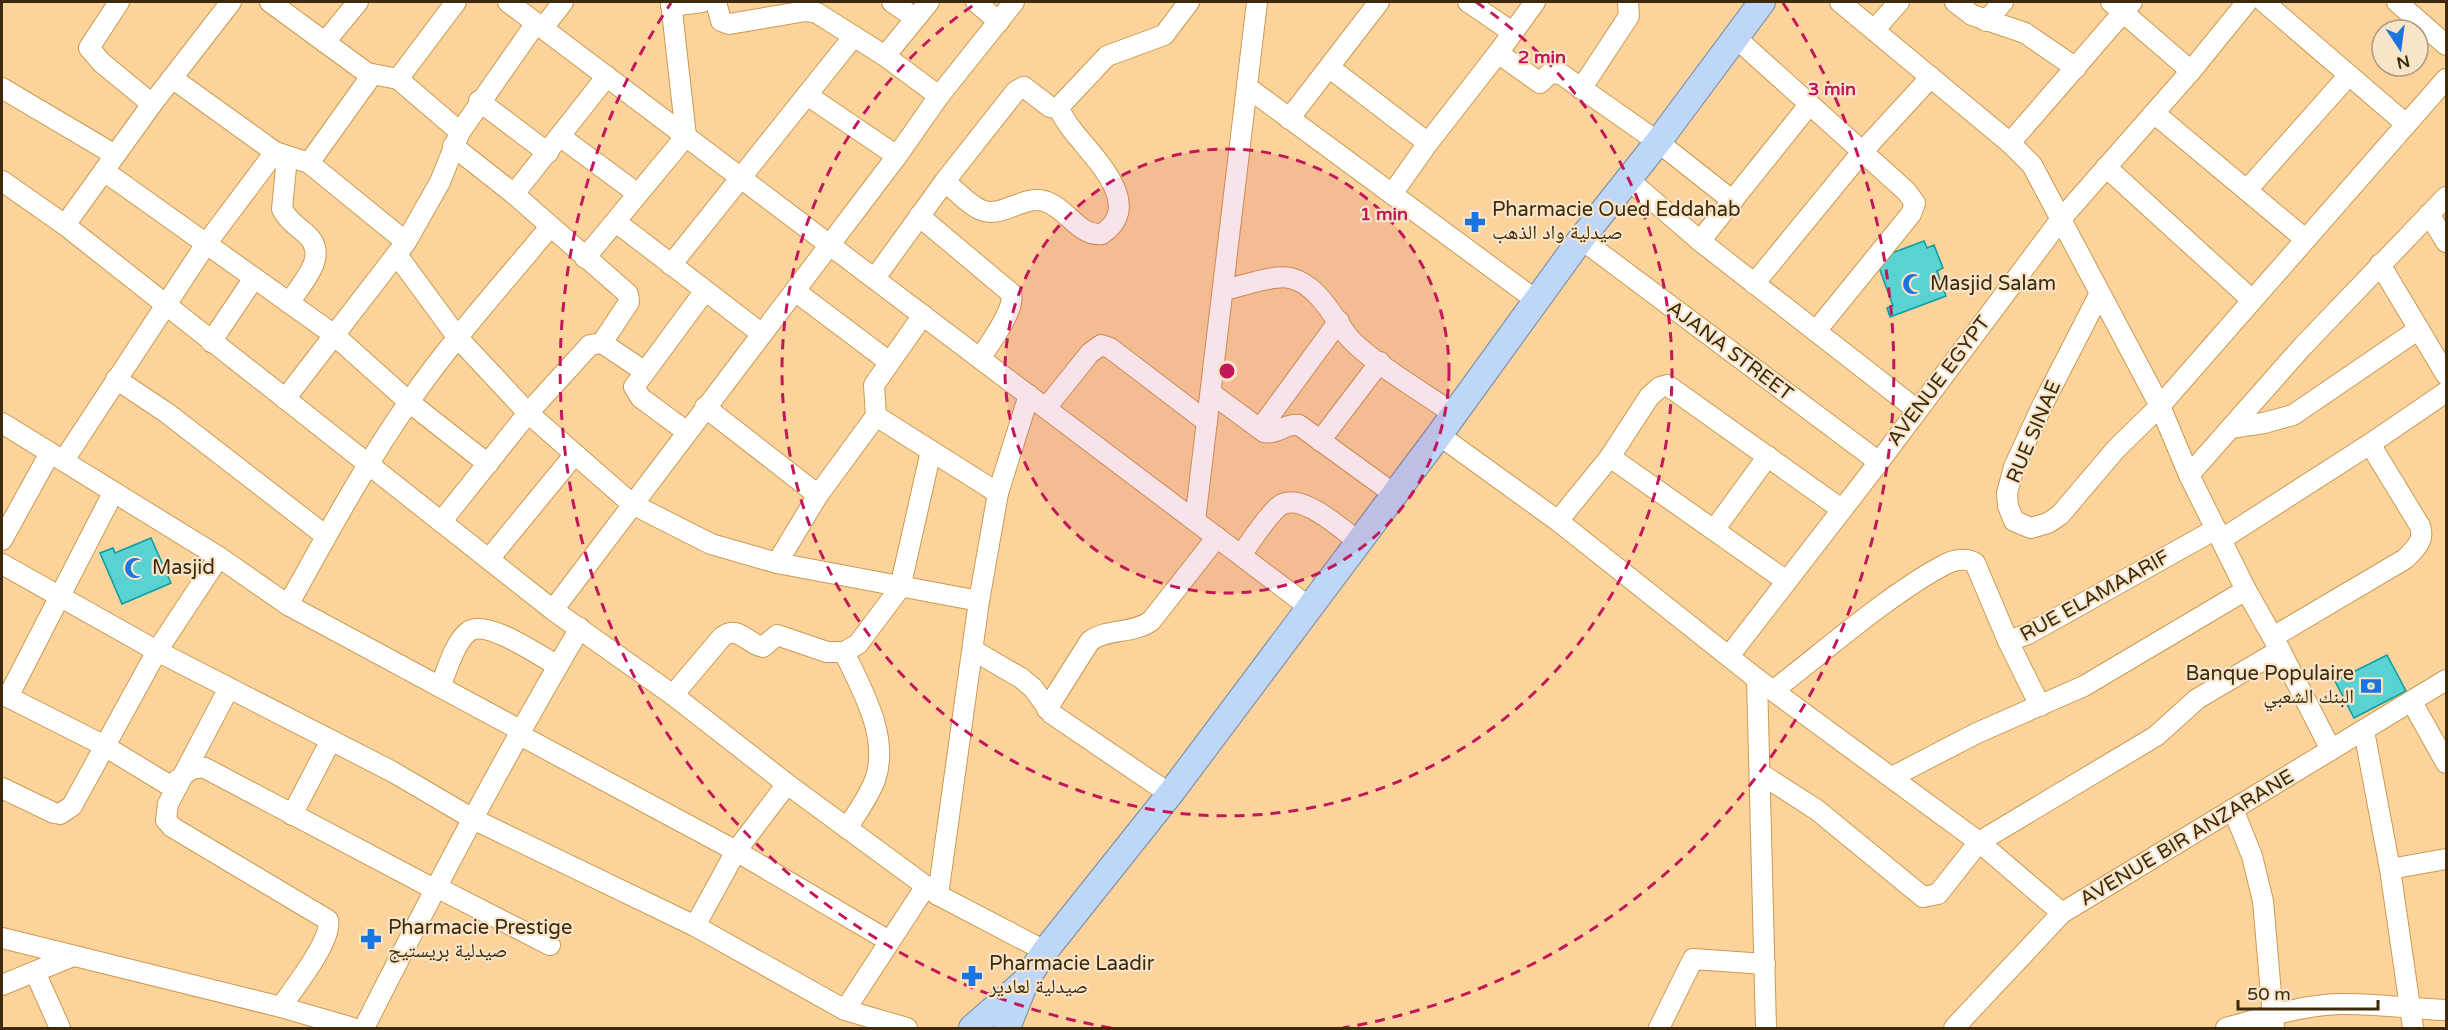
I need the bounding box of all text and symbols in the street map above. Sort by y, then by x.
north arrow [2370,18,2430,78]
text: 2 min [1518,46,1566,68]
text: N [2395,50,2412,73]
text: 3 min [1808,78,1856,100]
place label: Pharmacie Oued Eddahab صيدلية واد الذهب [1492,198,1741,245]
text: 1 min [1360,203,1408,225]
pharmacy icon: Pharmacie Oued Eddahab صيدلية واد الذهب [1463,210,1487,234]
mosque icon: Masjid Salam [1901,272,1925,296]
place label: Masjid Salam [1930,272,2056,296]
street label: AJANA STREET [1662,296,1798,406]
street label: AVENUE EGYPT [1882,311,1996,451]
centre of rings [1217,361,1237,381]
street label: RUE SINAE [2002,377,2066,487]
street label: RUE ELAMAARIF [2016,545,2174,647]
mosque icon: Masjid [123,556,147,580]
place label: Masjid [152,556,215,580]
place label: Banque Populaire البنك الشعبي [2185,662,2354,712]
bank icon: Banque Populaire البنك الشعبي [2359,674,2383,698]
street label: AVENUE BIR ANZARANE [2076,764,2298,912]
place label: Pharmacie Prestige صيدلية بريستيج [388,916,572,963]
pharmacy icon: Pharmacie Prestige صيدلية بريستيج [359,927,383,951]
place label: Pharmacie Laadir صيدلية لعادير [988,952,1155,999]
pharmacy icon: Pharmacie Laadir صيدلية لعادير [960,964,984,988]
scale bar [2238,973,2378,1011]
text: 50 m [2247,983,2291,1005]

